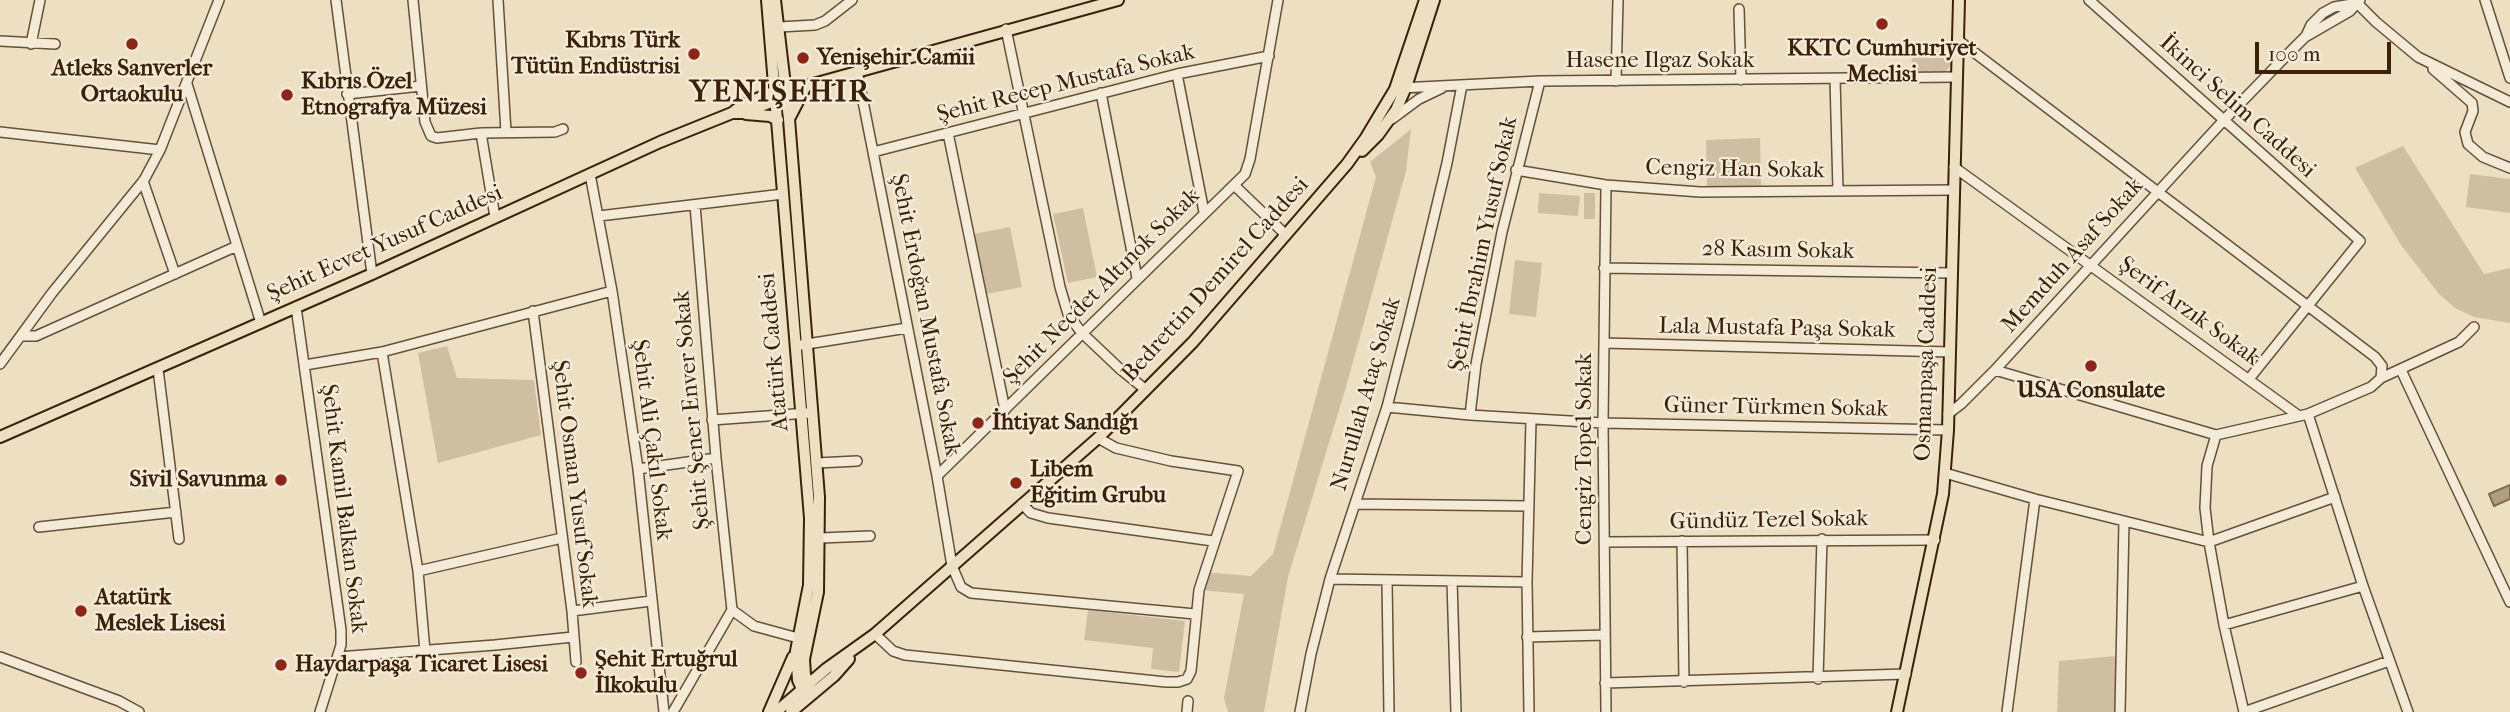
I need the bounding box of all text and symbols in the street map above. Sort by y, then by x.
marker: KKTC Cumhuriyet Meclisi [1874,16,1890,32]
place label: Kıbrıs Türk Tütün Endüstrisi [511,27,680,81]
scale bar [2258,28,2394,72]
street label: İkinci Selim Caddesi [2153,30,2321,184]
place label: KKTC Cumhuriyet Meclisi [1787,35,1977,89]
marker: Atleks Sanverler Ortaokulu [124,36,140,52]
street label: Şehit Recep Mustafa Sokak [934,39,1198,129]
text: 100 m [2268,42,2321,66]
place label: Yenişehir Camii [817,44,975,72]
marker: Kıbrıs Türk Tütün Endüstrisi [686,46,702,62]
street label: Hasene Ilgaz Sokak [1565,47,1755,75]
marker: Yenişehir Camii [795,50,811,66]
place label: Atleks Sanverler Ortaokulu [52,55,212,109]
place label: Kıbrıs Özel Etnografya Müzesi [301,68,487,122]
district label: YENIŞEHIR [691,76,871,112]
marker: Kıbrıs Özel Etnografya Müzesi [279,87,295,103]
street label: Şehit İbrahim Yusuf Sokak [1444,114,1524,374]
street label: Cengiz Han Sokak [1645,155,1825,185]
street label: Şehit Erdoğan Mustafa Sokak [884,172,966,458]
street label: Bedrettin Demirel Caddesi [1117,172,1315,388]
street label: Memduh Asaf Sokak [1996,173,2150,339]
street label: Şehit Ecvet Yusuf Caddesi [263,180,507,308]
street label: Şehit Necdet Altınok Sokak [998,183,1206,391]
street label: 28 Kasım Sokak [1701,236,1855,266]
street label: Şerif Arzık Sokak [2113,251,2265,373]
street label: Osmanpaşa Caddesi [1910,266,1944,462]
street label: Atatürk Caddesi [754,272,796,432]
street label: Şehit Şener Enver Sokak [669,289,717,531]
street label: Nurullah Ataç Sokak [1326,294,1408,494]
street label: Lala Mustafa Paşa Sokak [1658,313,1896,345]
street label: Şehit Ali Çakıl Sokak [625,338,677,542]
street label: Cengiz Topel Sokak [1571,353,1599,545]
marker: USA Consulate [2083,358,2099,374]
street label: Şehit Osman Yusuf Sokak [545,359,603,609]
place label: USA Consulate [2017,377,2165,405]
street label: Şehit Kamil Balkan Sokak [314,383,372,635]
street label: Güner Türkmen Sokak [1664,392,1888,424]
place label: İhtiyat Sandığı [992,409,1138,437]
marker: İhtiyat Sandığı [970,415,986,431]
place label: Libem Eğitim Grubu [1030,456,1166,510]
place label: Sivil Savunma [129,466,267,494]
marker: Sivil Savunma [273,472,289,488]
marker: Libem Eğitim Grubu [1008,475,1024,491]
street label: Gündüz Tezel Sokak [1670,505,1868,537]
place label: Atatürk Meslek Lisesi [95,584,226,638]
marker: Atatürk Meslek Lisesi [73,603,89,619]
place label: Şehit Ertuğrul İlkokulu [595,646,738,700]
place label: Haydarpaşa Ticaret Lisesi [295,651,548,679]
marker: Haydarpaşa Ticaret Lisesi [273,657,289,673]
marker: Şehit Ertuğrul İlkokulu [573,665,589,681]

